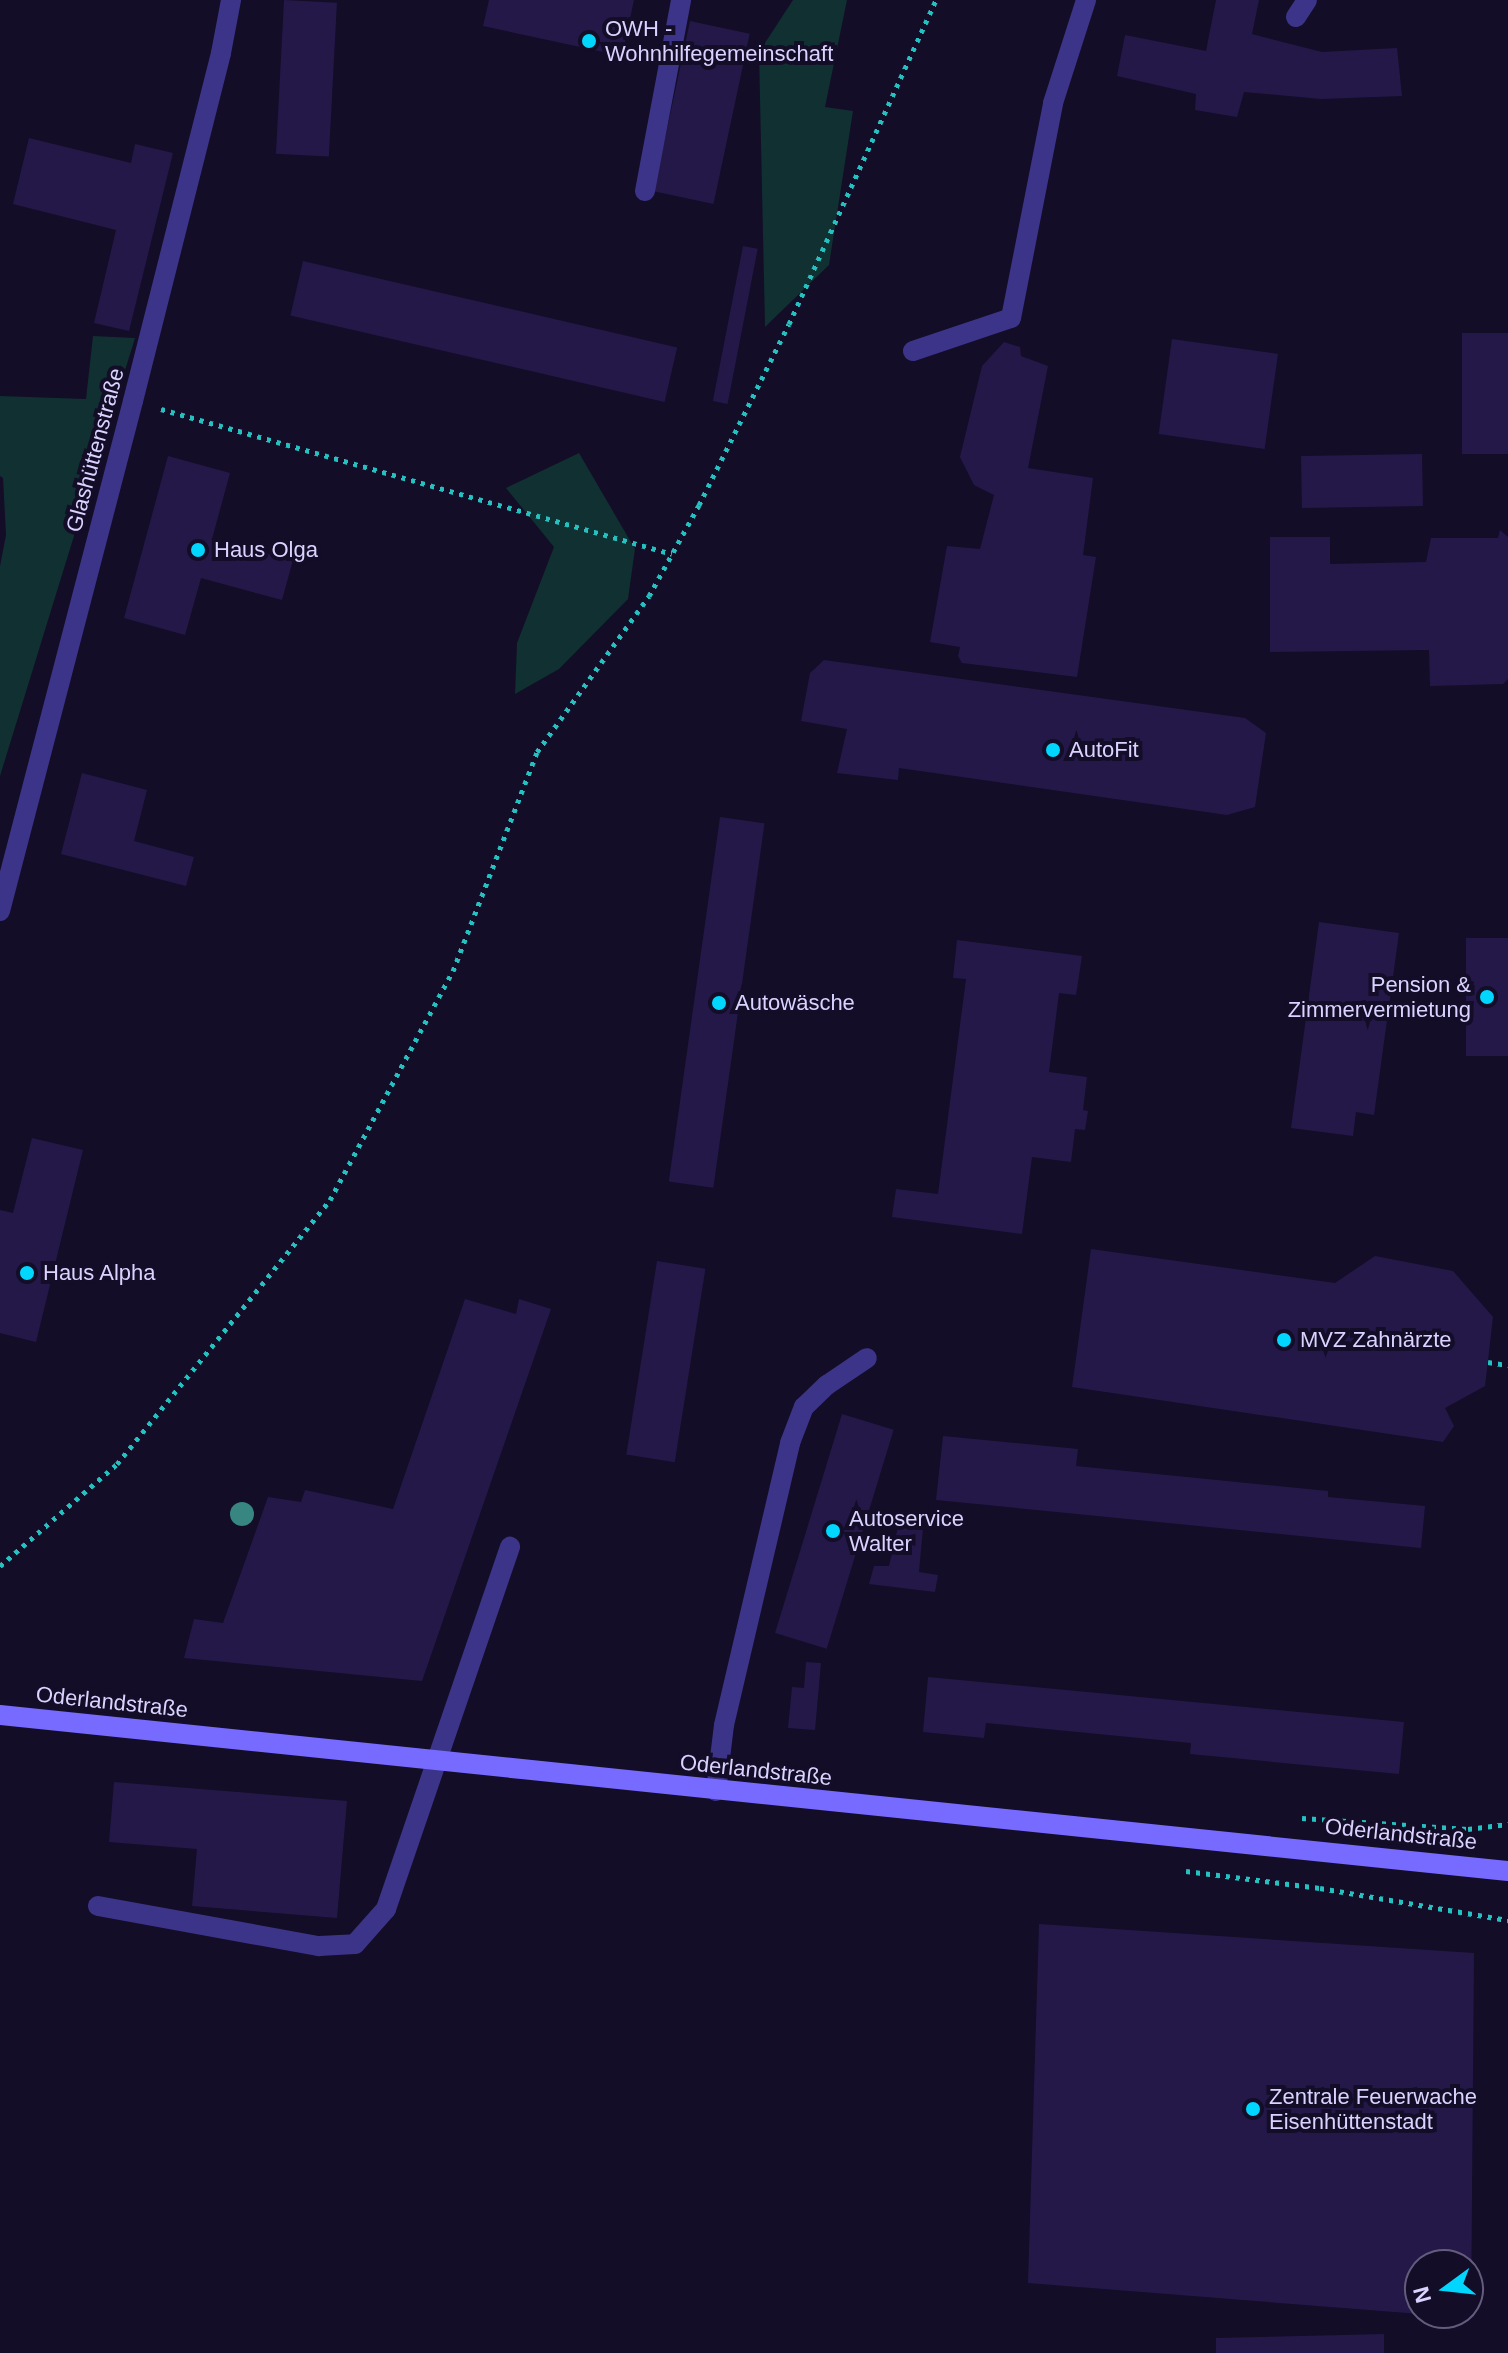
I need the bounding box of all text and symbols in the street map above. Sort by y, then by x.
place label: OWH - Wohnhilfegemeinschaft [605,15,833,66]
marker: OWH - Wohnhilfegemeinschaft [580,32,598,50]
street label: Glashüttenstraße [60,365,130,535]
place label: Haus Olga [214,537,318,563]
marker: Haus Olga [189,541,207,559]
place label: AutoFit [1069,737,1139,763]
marker: AutoFit [1044,741,1062,759]
place label: Pension & Zimmervermietung [1288,971,1471,1022]
marker: Pension & Zimmervermietung [1478,988,1496,1006]
place label: Autowäsche [735,990,855,1016]
marker: Autowäsche [710,994,728,1012]
place label: Haus Alpha [43,1260,157,1286]
marker: Haus Alpha [18,1264,36,1282]
place label: MVZ Zahnärzte [1300,1327,1452,1353]
marker: MVZ Zahnärzte [1275,1331,1293,1349]
place label: Autoservice Walter [849,1505,964,1556]
marker: Autoservice Walter [824,1522,842,1540]
street label: Oderlandstraße [35,1681,189,1723]
street label: Oderlandstraße [679,1749,833,1791]
street label: Oderlandstraße [1324,1813,1478,1855]
place label: Zentrale Feuerwache Eisenhüttenstadt [1269,2083,1477,2134]
marker: Zentrale Feuerwache Eisenhüttenstadt [1244,2100,1262,2118]
north arrow [1404,2249,1484,2329]
text: N [1408,2284,1436,2306]

